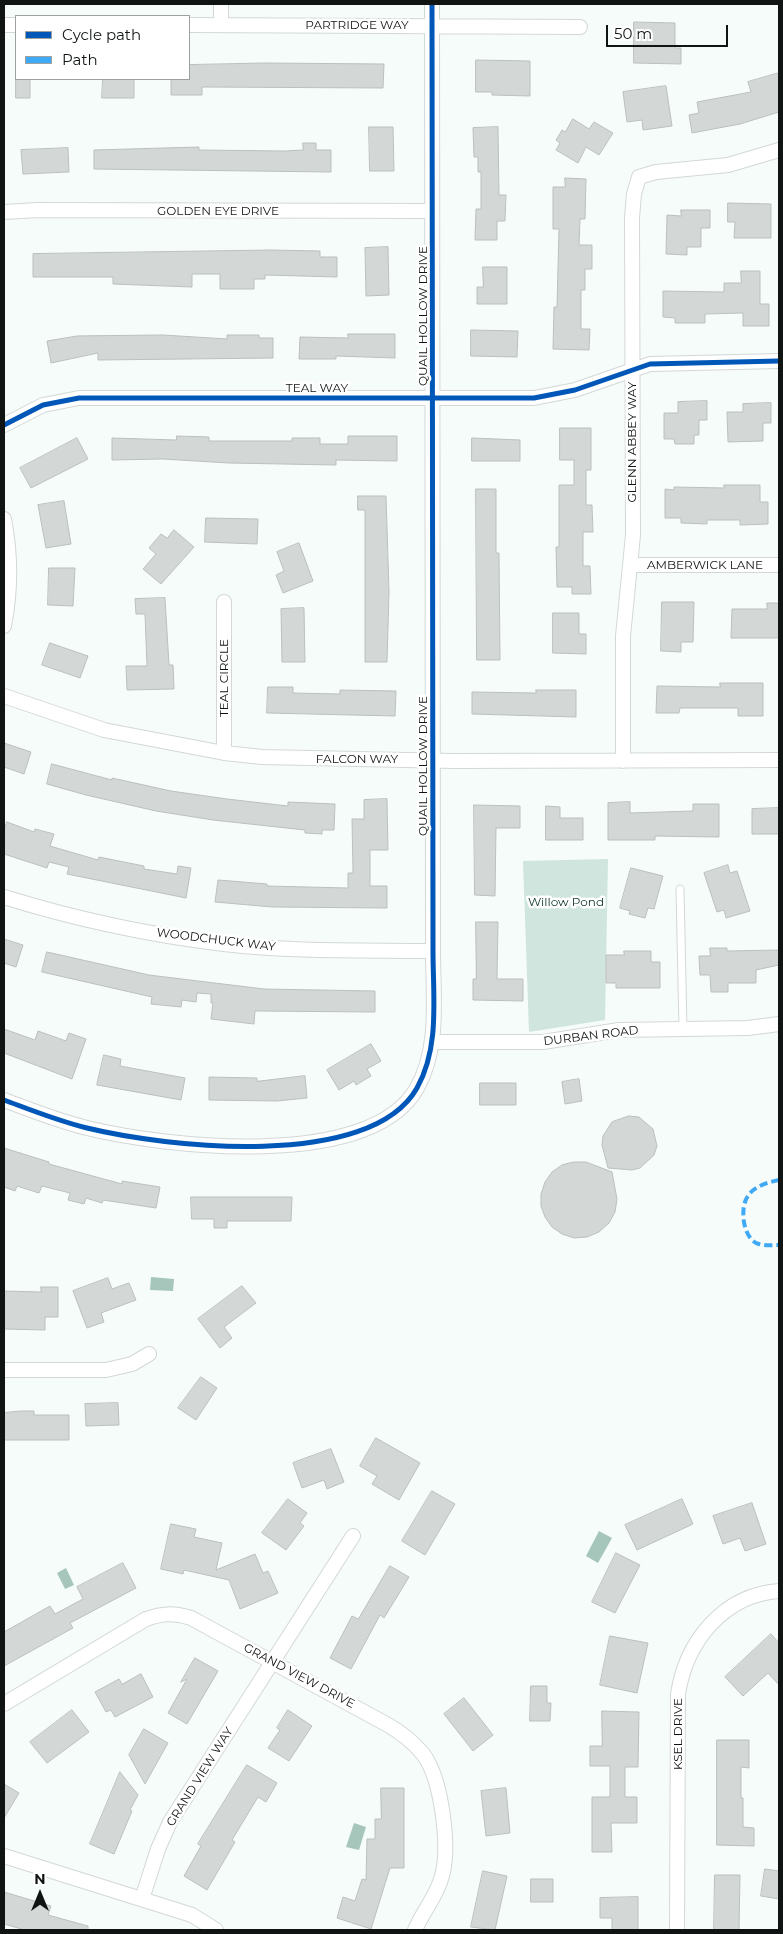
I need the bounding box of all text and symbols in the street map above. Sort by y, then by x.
legend [15,15,190,80]
scale bar [608,15,730,47]
street label: PARTRIDGE WAY [305,18,409,32]
text: 50 m [614,24,652,43]
text: Cycle path [62,25,141,44]
text: Path [62,50,98,69]
street label: GOLDEN EYE DRIVE [157,204,279,218]
street label: QUAIL HOLLOW DRIVE [416,246,430,386]
street label: TEAL WAY [286,381,348,395]
street label: GLENN ABBEY WAY [625,382,639,502]
street label: AMBERWICK LANE [647,558,763,572]
street label: TEAL CIRCLE [217,639,231,717]
street label: QUAIL HOLLOW DRIVE [416,696,430,836]
street label: FALCON WAY [316,752,398,766]
park label: Willow Pond [528,895,604,909]
street label: WOODCHUCK WAY [156,926,276,954]
street label: DURBAN ROAD [543,1023,639,1049]
street label: GRAND VIEW DRIVE [241,1641,357,1711]
street label: KSEL DRIVE [671,1698,685,1770]
street label: GRAND VIEW WAY [164,1725,236,1829]
north arrow [15,1869,65,1919]
text: N [34,1870,46,1888]

